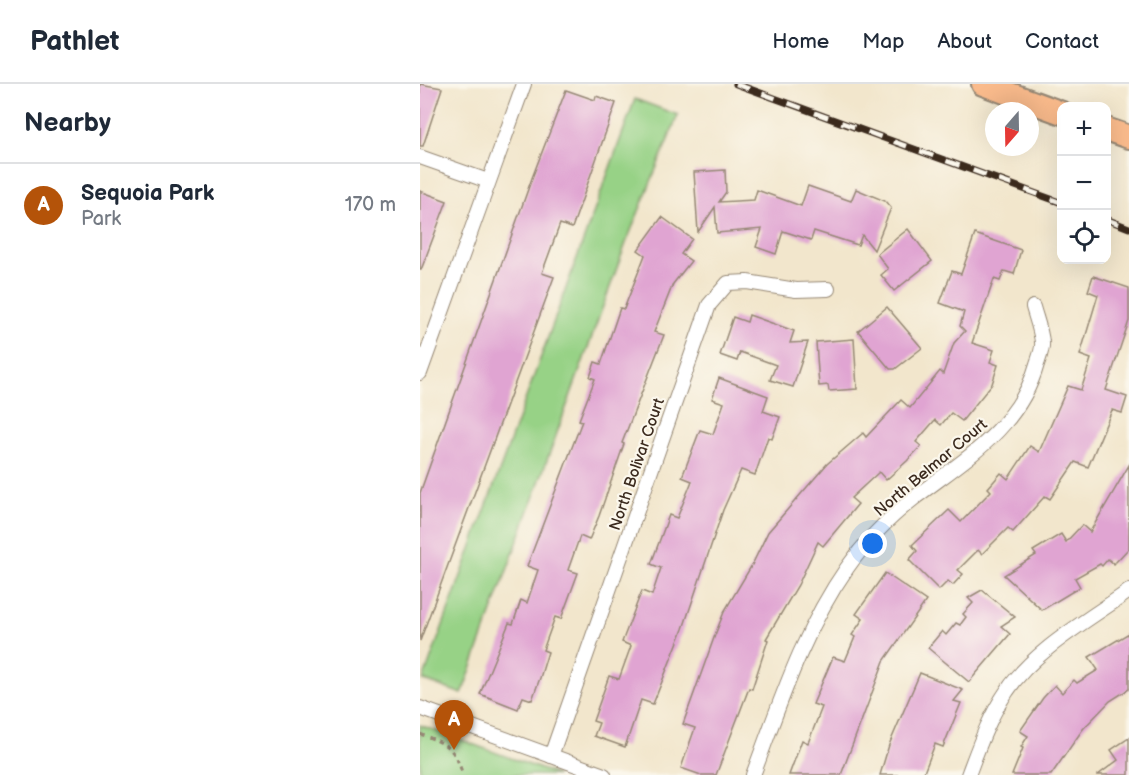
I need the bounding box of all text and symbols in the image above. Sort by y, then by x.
text: Pathlet [30,25,119,58]
text: Home [772,29,829,54]
text: Map [862,29,904,54]
text: About [937,29,992,54]
text: Contact [1025,29,1099,54]
north arrow [985,102,1039,156]
map controls [1057,102,1111,264]
button: + [1057,102,1111,156]
text: Nearby [24,108,111,139]
button: − [1057,156,1111,210]
text: Sequoia Park [81,180,214,207]
text: A [37,193,50,217]
text: 170 m [345,193,396,217]
text: Park [81,207,121,231]
button: locate [1057,210,1111,264]
street label: North Bolivar Court [606,396,669,533]
street label: North Belmar Court [871,415,991,521]
your location [858,529,887,558]
pin: A [435,700,474,750]

